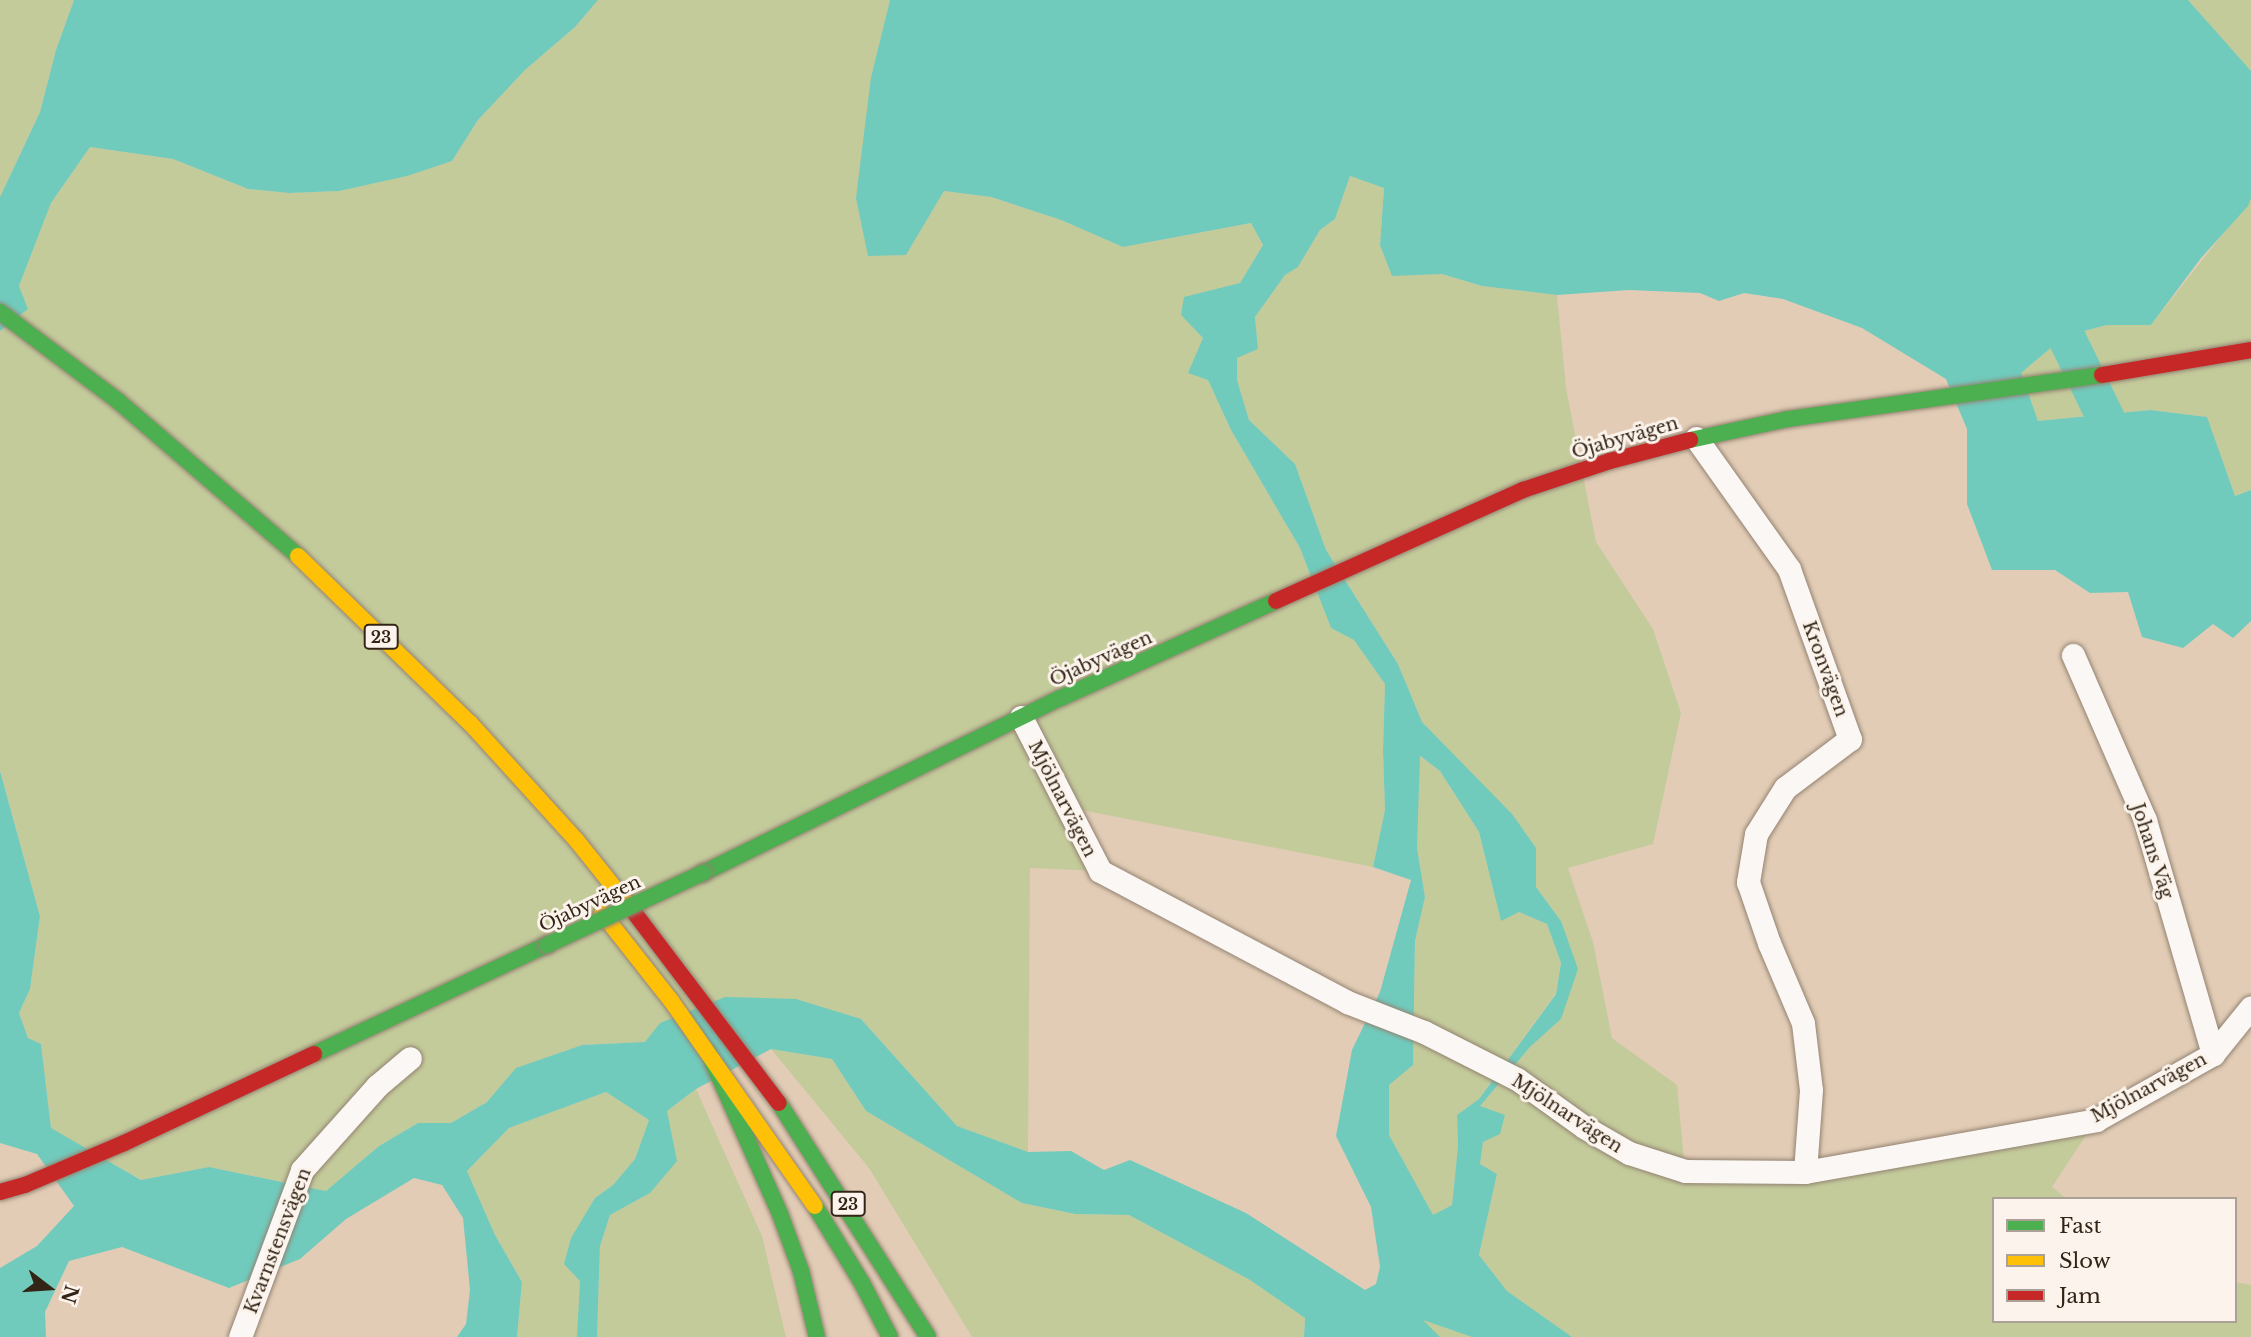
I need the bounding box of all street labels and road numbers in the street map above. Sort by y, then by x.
street label: Öjabyvägen [1569,413,1681,463]
street label: Kronvägen [1798,618,1852,720]
road number: 23 [364,624,398,650]
street label: Öjabyvägen [1047,627,1155,691]
street label: Mjölnarvägen [1023,737,1101,861]
street label: Johans Väg [2126,800,2178,902]
street label: Öjabyvägen [536,871,644,937]
street label: Mjölnarvägen [2088,1048,2210,1128]
street label: Mjölnarvägen [1508,1070,1626,1158]
street label: Kvarnstensvägen [240,1165,316,1317]
road number: 23 [830,1192,866,1216]

